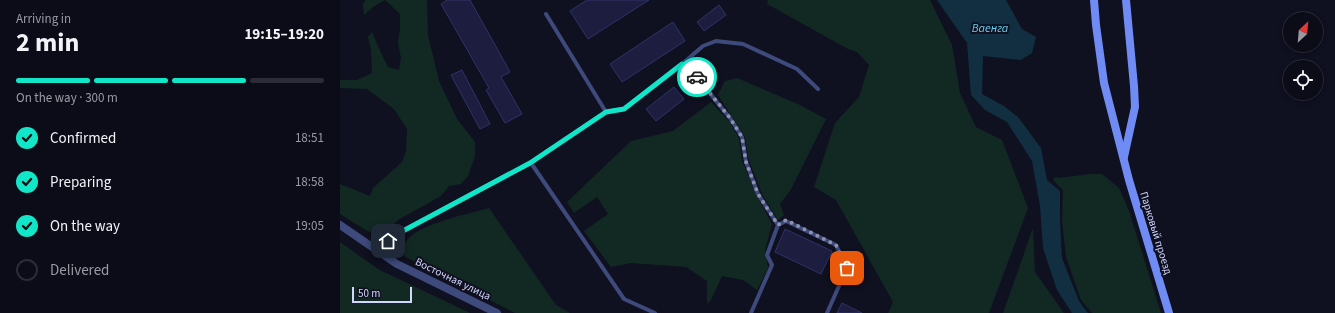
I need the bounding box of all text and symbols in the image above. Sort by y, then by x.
text: Arriving in [16,10,71,28]
north arrow [1283,12,1323,52]
map controls [1283,12,1323,100]
water label: Ваенга [972,20,1009,37]
text: 2 min [16,24,79,61]
text: 19:15–19:20 [244,24,324,45]
courier [677,57,717,97]
button: locate [1283,60,1323,100]
icon: car [686,66,708,88]
text: On the way · 300 m [16,89,118,107]
icon: check [16,127,38,149]
text: Confirmed [50,128,116,149]
text: 18:51 [295,129,324,147]
icon: check [16,171,38,193]
text: Preparing [50,172,111,193]
text: 18:58 [295,173,324,191]
street label: Парковый проезд [1136,190,1176,276]
icon: check [16,215,38,237]
text: On the way [50,216,120,237]
text: 19:05 [295,217,324,235]
pin [371,224,405,258]
icon: home [377,230,399,252]
pin [830,251,864,285]
street label: Восточная улица [413,254,493,304]
icon: bag [836,257,858,279]
text: Delivered [50,260,109,281]
scale bar [352,285,412,304]
text: 50 m [358,286,380,301]

